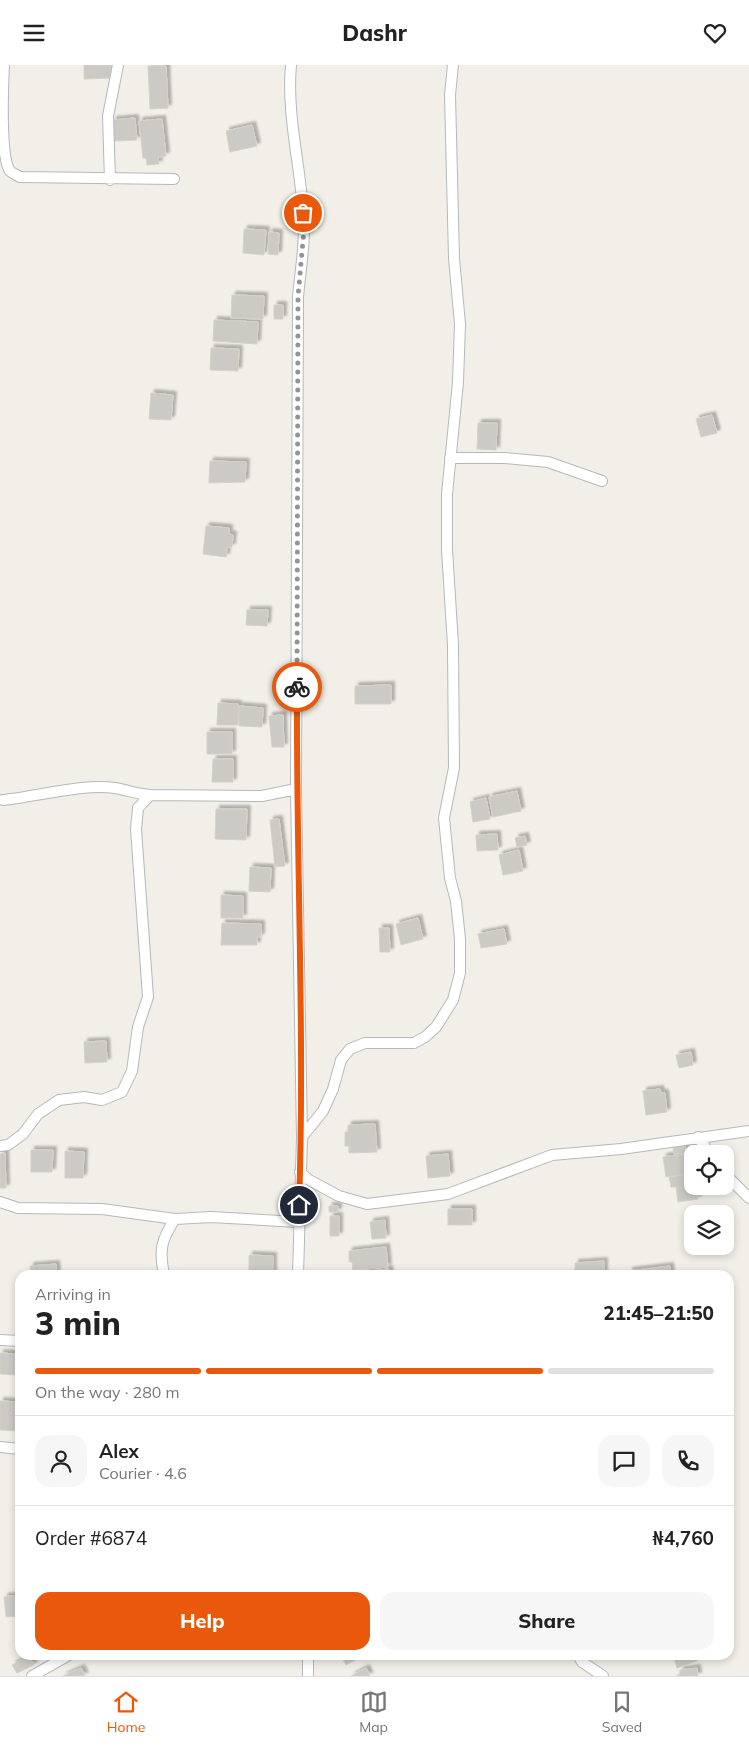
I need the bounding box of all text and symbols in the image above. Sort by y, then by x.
icon: menu [20,19,48,47]
text: Dashr [342,19,407,47]
icon: heart [701,19,729,47]
pin [282,192,324,234]
icon: bag [289,199,317,227]
courier [272,662,322,712]
icon: bike [283,673,311,701]
map controls [684,1145,734,1255]
button: locate [684,1145,734,1195]
pin [278,1184,320,1226]
icon: home [285,1191,313,1219]
button: layers [684,1205,734,1255]
text: Arriving in [35,1284,111,1304]
text: 21:45–21:50 [603,1301,714,1325]
text: 3 min [35,1303,121,1343]
text: On the way · 280 m [35,1382,180,1402]
button: person [35,1435,87,1487]
button: chat [598,1435,650,1487]
button: phone [662,1435,714,1487]
text: Alex [99,1439,139,1463]
text: Courier · 4.6 [99,1463,187,1483]
text: Order #6874 [35,1526,147,1550]
text: ₦4,760 [652,1526,714,1550]
button: Help [35,1592,370,1650]
button: Share [380,1592,714,1650]
tab: Home [107,1688,145,1736]
tab: Map [359,1688,388,1736]
tab: Saved [602,1688,642,1736]

